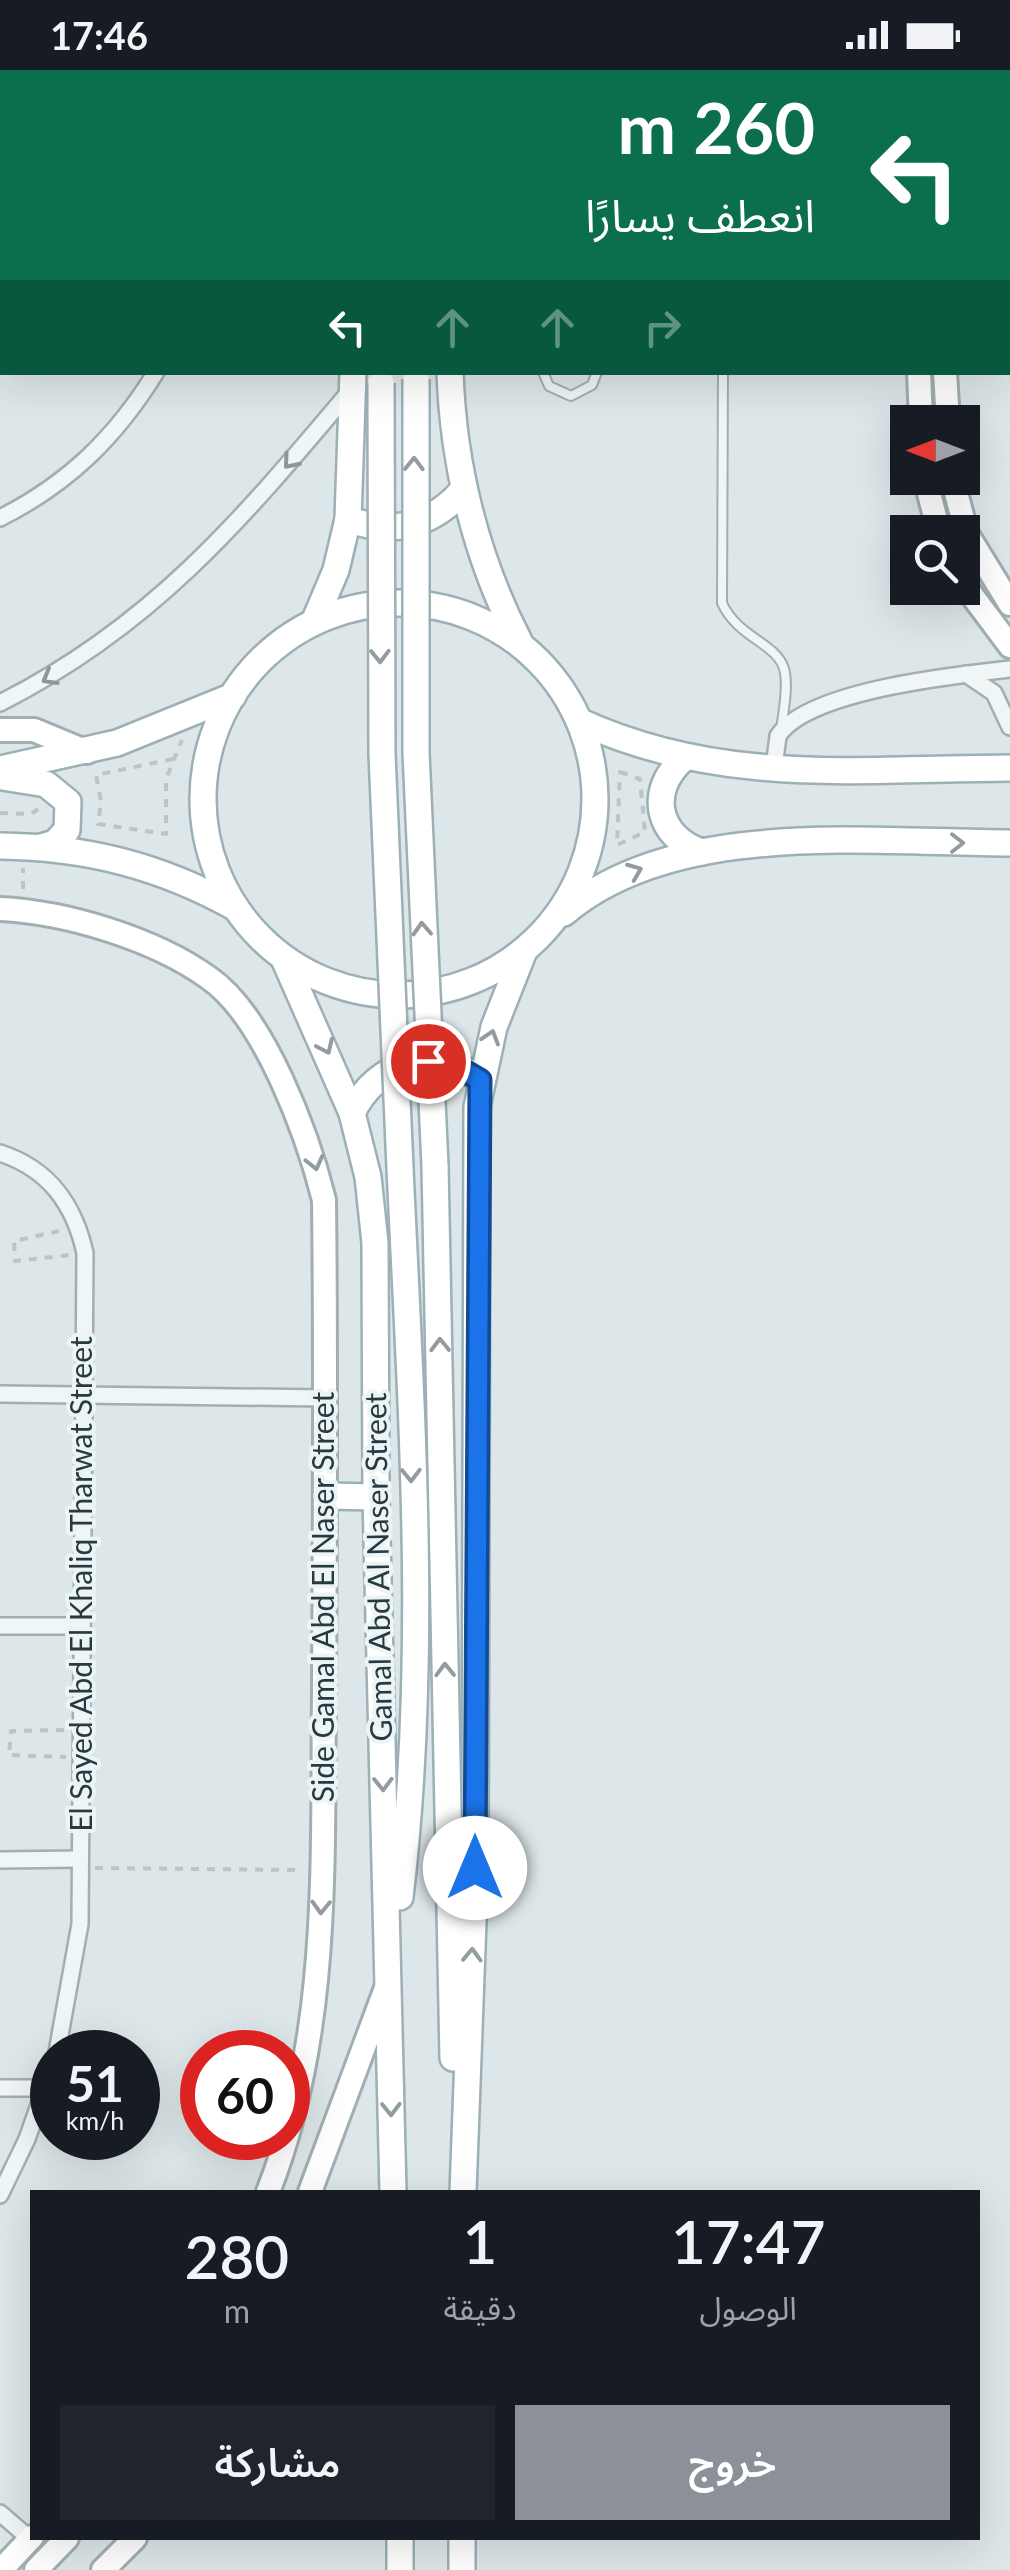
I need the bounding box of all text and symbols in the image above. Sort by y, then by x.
text: 17:46 [50,12,148,58]
text: 260 m [618,85,815,169]
icon: left [850,110,980,240]
text: انعطف يسارًا [585,188,815,242]
icon: left [320,300,375,355]
icon: ahead [425,300,480,355]
icon: ahead [530,300,585,355]
icon: right [635,300,690,355]
north arrow [890,405,980,495]
map controls [890,405,980,605]
one-way arrow [283,450,301,469]
one-way arrow [403,455,425,470]
button: search [890,515,980,605]
one-way arrow [369,648,391,664]
one-way arrow [42,665,60,685]
one-way arrow [950,832,965,854]
one-way arrow [625,863,643,883]
one-way arrow [412,920,433,936]
pin [386,1019,471,1104]
one-way arrow [479,1029,500,1046]
icon: arrive [401,1034,456,1089]
one-way arrow [314,1037,334,1055]
one-way arrow [303,1154,324,1171]
street label: El Sayed Abd El Khaliq Tharwat Street [62,1336,98,1832]
one-way arrow [430,1337,451,1353]
street label: Side Gamal Abd El Naser Street [304,1392,340,1802]
street label: Gamal Abd Al Naser Street [356,1392,398,1742]
one-way arrow [400,1468,422,1483]
one-way arrow [434,1662,455,1678]
one-way arrow [373,1777,394,1793]
position arrow [423,1816,527,1920]
one-way arrow [310,1899,331,1915]
one-way arrow [461,1947,482,1963]
speed limit sign: 60 [180,2030,310,2160]
text: 51 [66,2053,124,2113]
one-way arrow [380,2102,402,2118]
text: km/h [66,2105,124,2135]
text: 1 [463,2205,497,2277]
text: 17:47 [671,2205,825,2277]
text: 280 [185,2220,289,2292]
text: دقيقة [444,2288,516,2327]
text: الوصول [700,2288,797,2327]
text: m [224,2291,250,2330]
button: مشاركة [60,2405,495,2520]
button: خروج [515,2405,950,2520]

